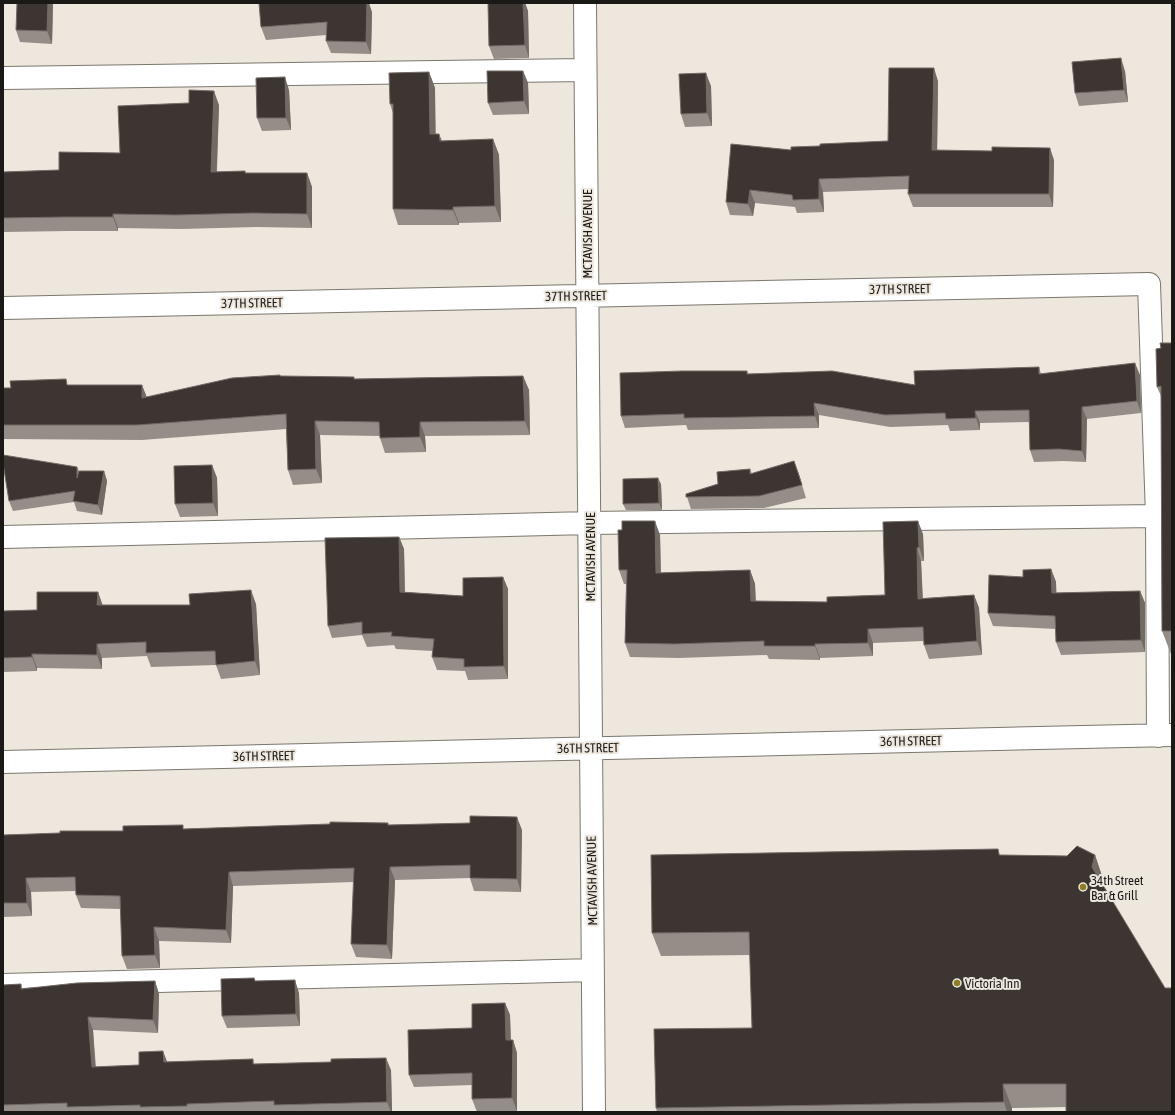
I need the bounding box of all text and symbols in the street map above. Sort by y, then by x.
street label: MCTAVISH AVENUE [580,189,595,279]
street label: 37TH STREET [869,281,931,297]
street label: 37TH STREET [545,288,607,304]
street label: 37TH STREET [221,295,283,311]
street label: MCTAVISH AVENUE [583,512,598,602]
street label: 36TH STREET [880,733,942,749]
street label: 36TH STREET [557,740,619,756]
street label: 36TH STREET [233,748,295,764]
street label: MCTAVISH AVENUE [584,836,600,926]
place label: 34th Street Bar & Grill [1091,873,1144,903]
marker: 34th Street Bar & Grill [1078,882,1088,892]
place label: Victoria Inn [965,976,1019,991]
marker: Victoria Inn [952,978,962,988]

